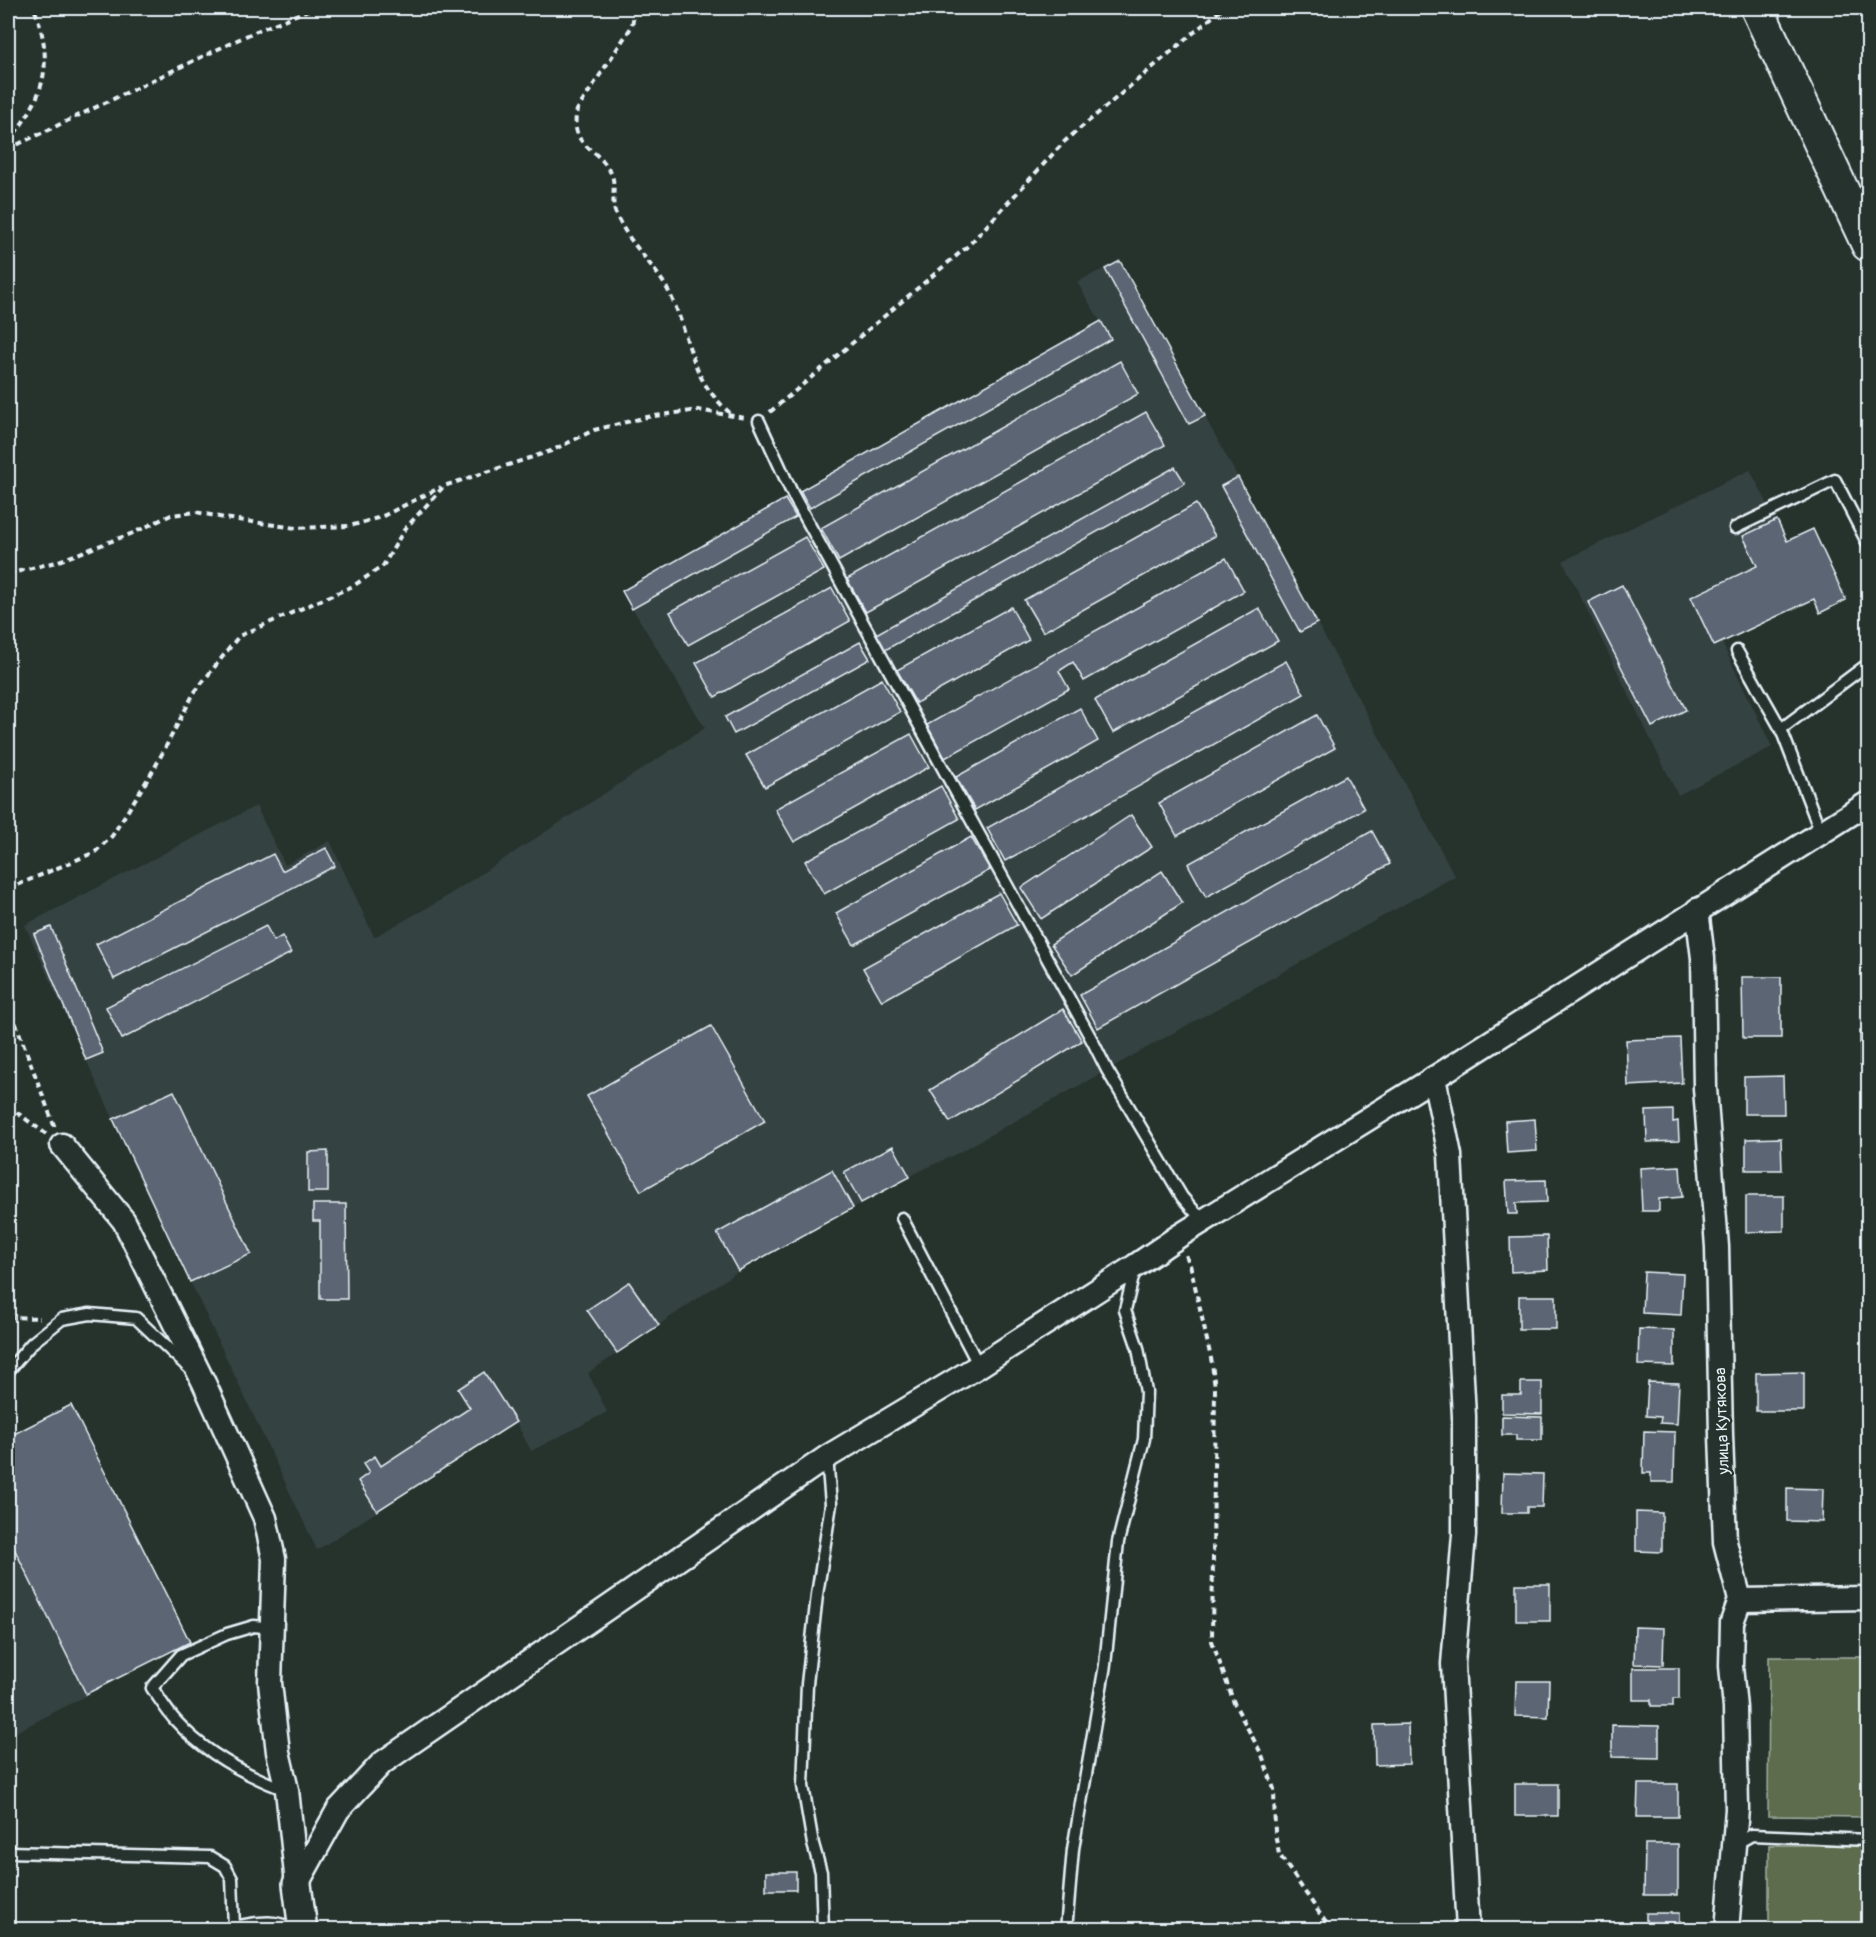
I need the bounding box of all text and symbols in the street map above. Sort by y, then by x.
street label: улица Кутякова [1710,1367,1734,1476]

